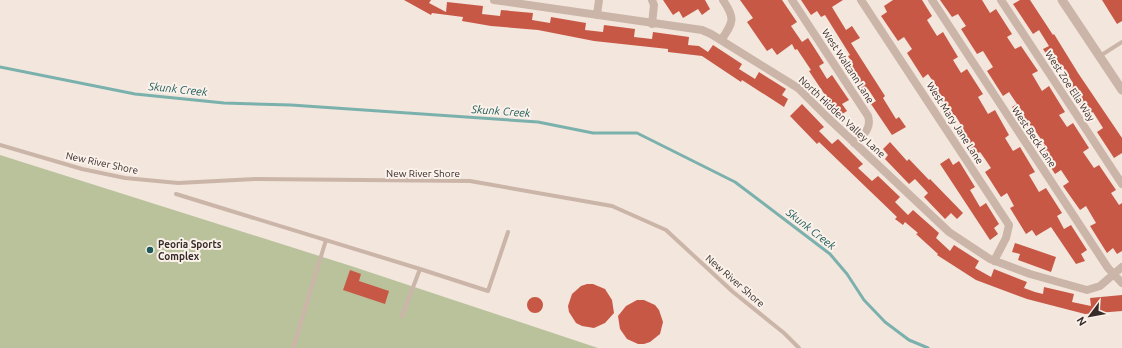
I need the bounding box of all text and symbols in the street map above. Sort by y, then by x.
street label: West Waltann Lane [820,27,876,105]
street label: West Zoe Ella Way [1043,49,1097,123]
street label: North Hidden Valley Lane [797,74,887,160]
water label: Skunk Creek [147,80,208,98]
street label: West Mary Jane Lane [924,80,986,166]
water label: Skunk Creek [470,103,531,119]
street label: West Beck Lane [1010,105,1058,169]
street label: New River Shore [65,150,139,176]
street label: New River Shore [386,168,460,179]
water label: Skunk Creek [783,205,838,252]
place label: Peoria Sports Complex [158,239,222,262]
marker: Peoria Sports Complex [145,245,155,255]
street label: New River Shore [703,253,767,309]
north arrow [1070,296,1110,336]
text: N [1074,315,1089,328]

